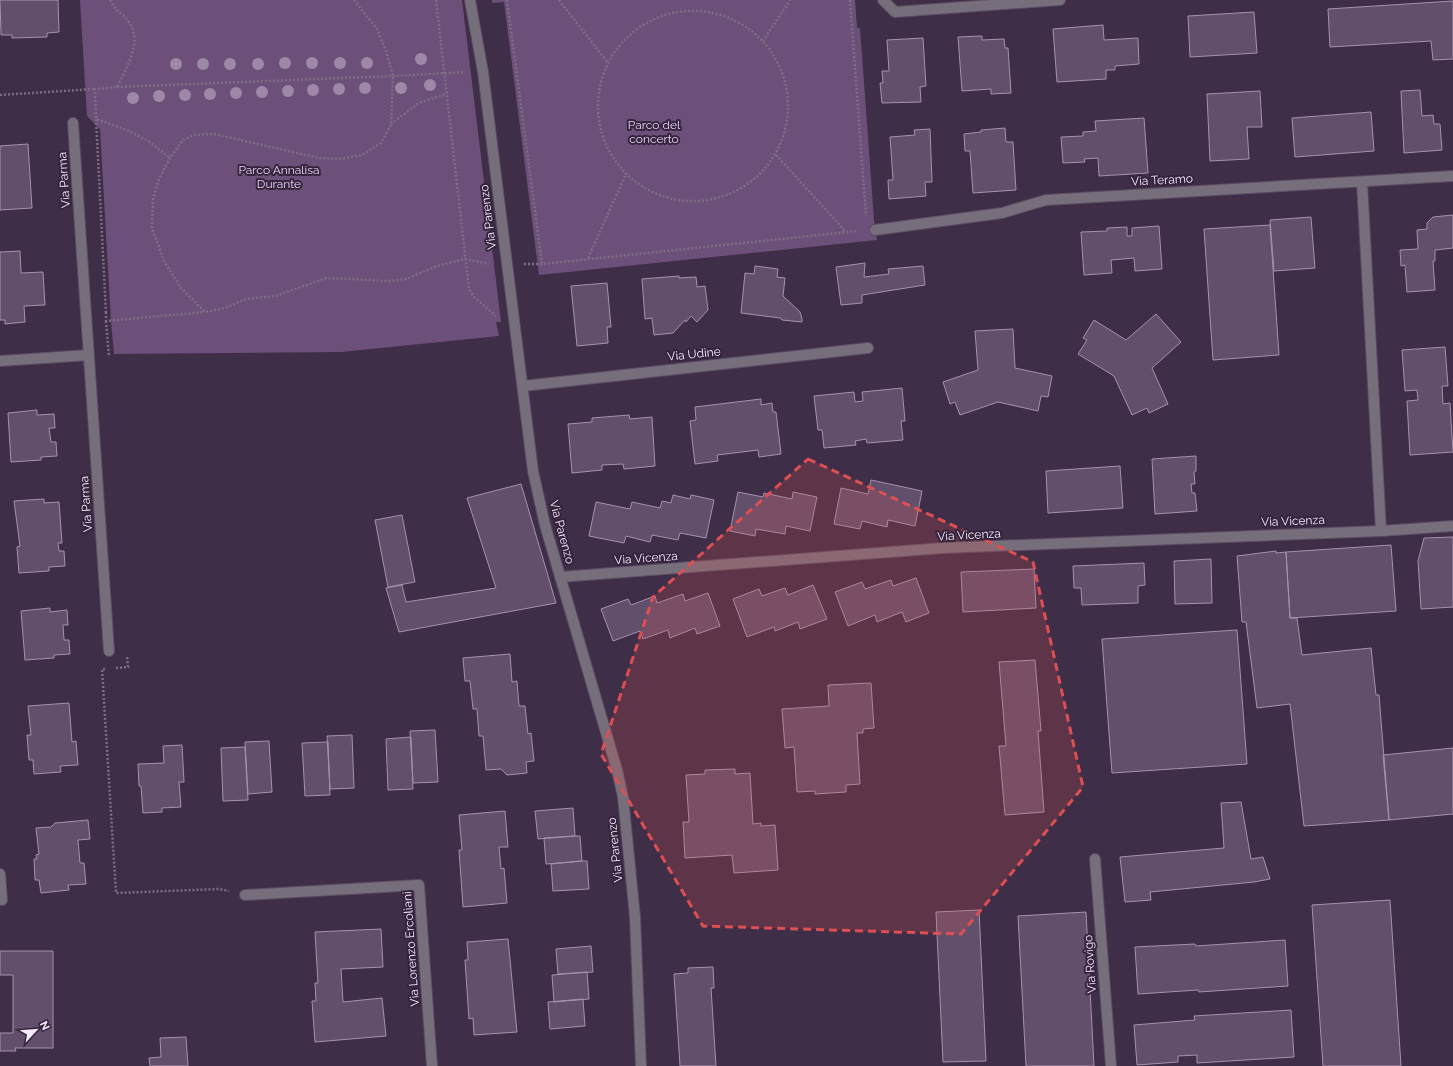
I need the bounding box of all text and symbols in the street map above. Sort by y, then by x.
park label: Parco del concerto [628,118,681,146]
street label: Via Parma [55,152,73,208]
park label: Parco Annalisa Durante [238,163,320,191]
street label: Via Teramo [1131,171,1193,189]
street label: Via Parenzo [477,184,499,250]
street label: Via Udine [667,344,721,364]
street label: Via Parma [77,476,95,532]
street label: Via Parenzo [547,499,577,565]
street label: Via Vicenza [1261,513,1325,529]
street label: Via Vicenza [937,526,1001,544]
street label: Via Vicenza [614,549,678,567]
street label: Via Parenzo [605,817,625,883]
street label: Via Lorenzo Ercoliani [400,891,422,1007]
street label: Via Rovigo [1081,934,1099,994]
north arrow [16,1010,56,1050]
text: N [37,1019,52,1032]

